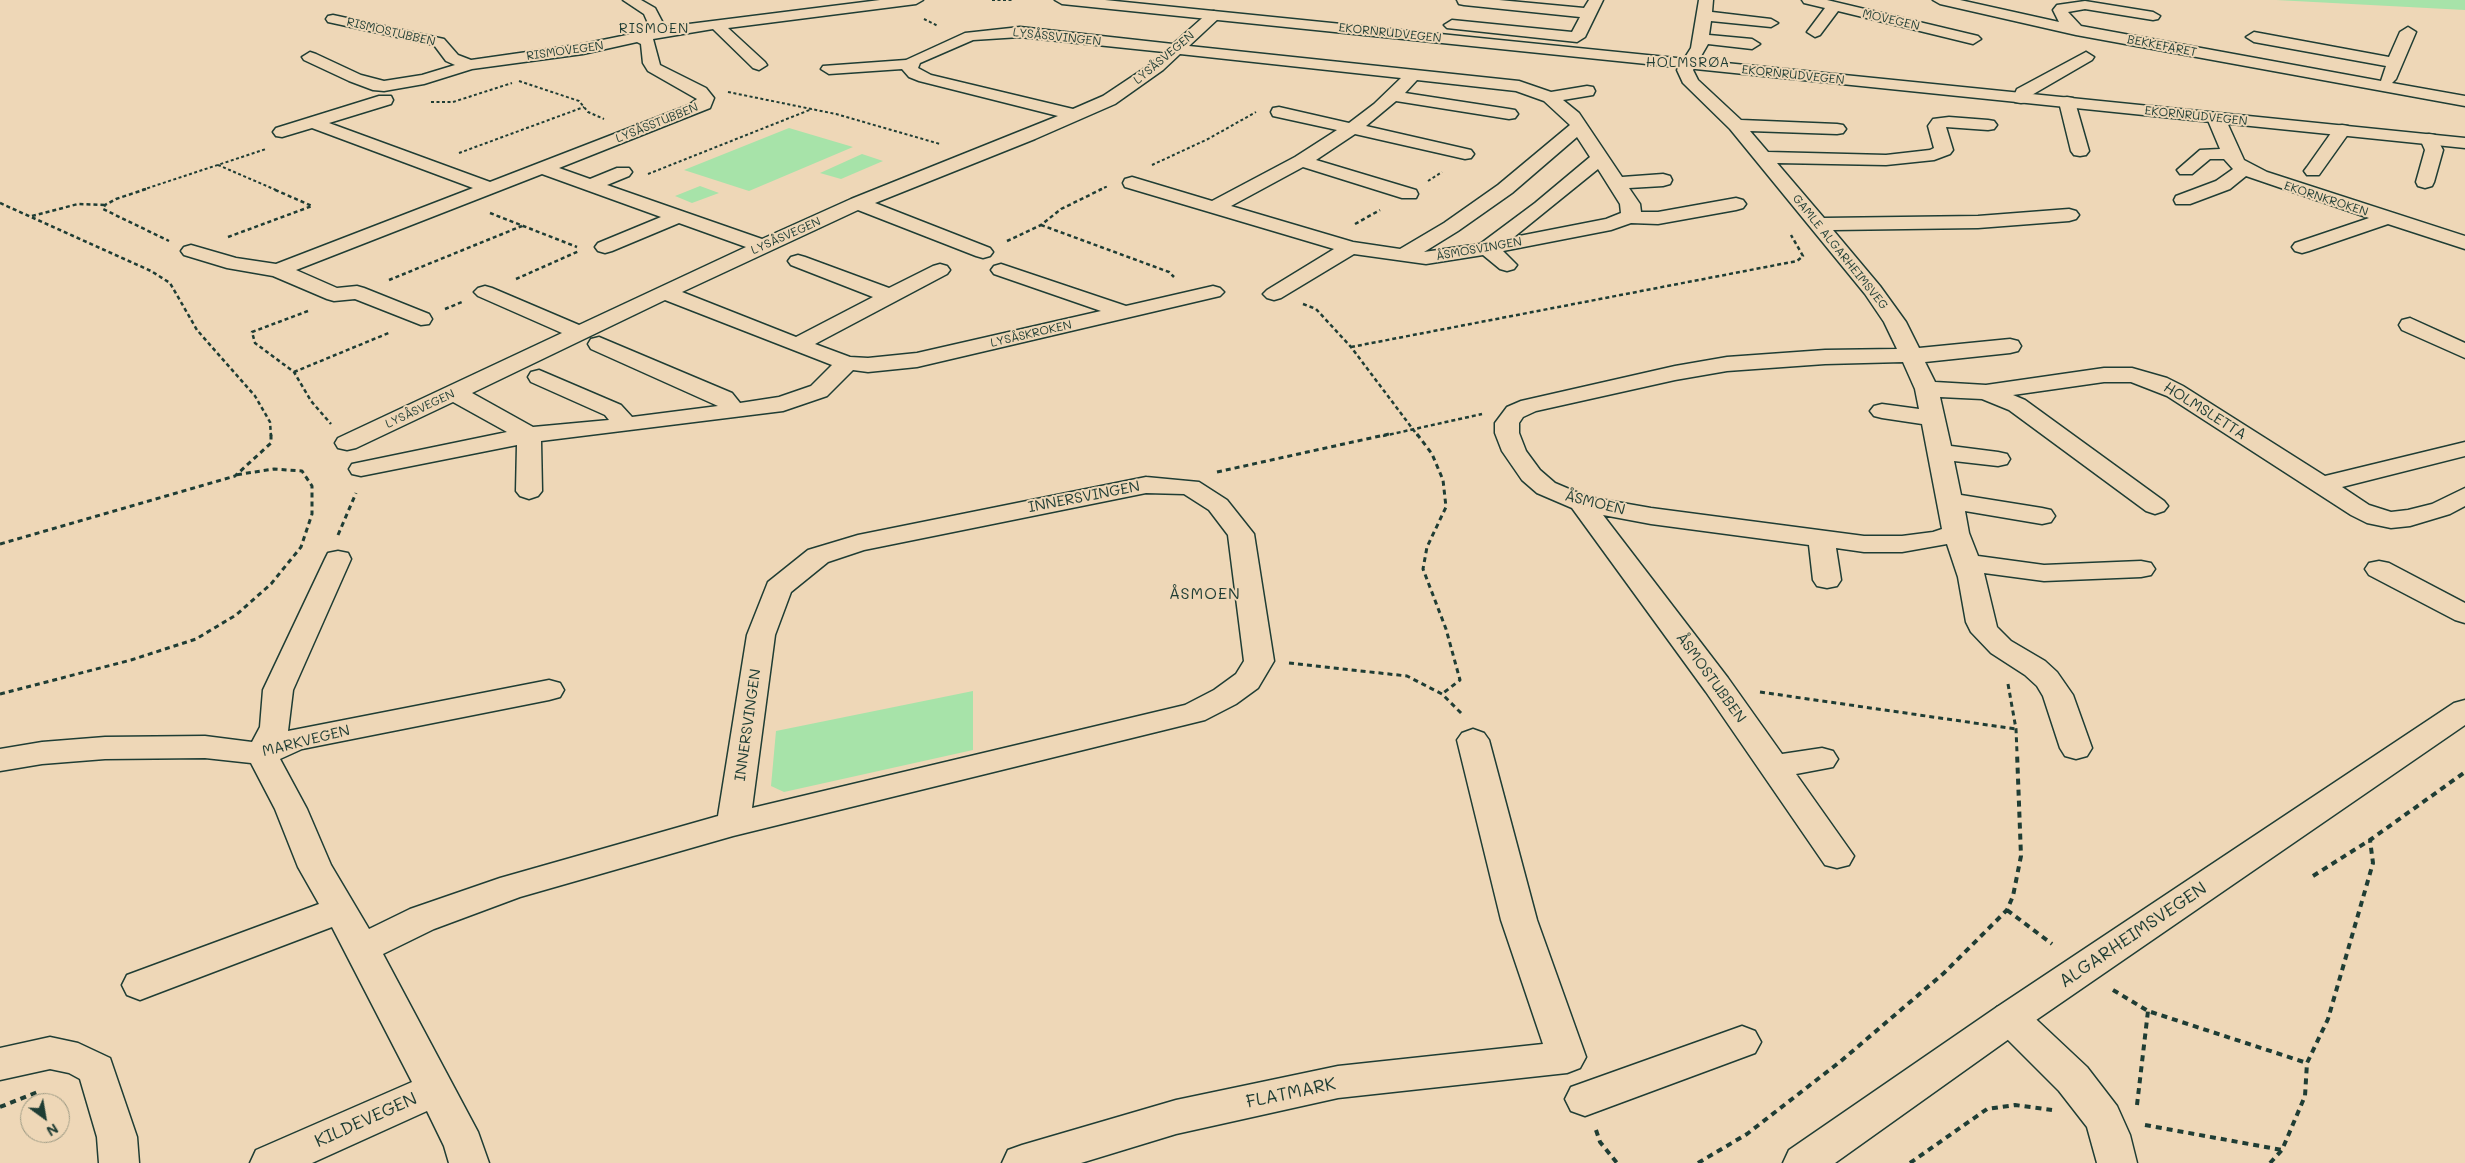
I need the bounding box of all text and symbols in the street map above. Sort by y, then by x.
street label: MOVEGEN [1861,6,1921,34]
street label: RISMOSTUBBEN [345,15,437,49]
street label: EKORNRUDVEGEN [1338,20,1442,46]
district label: RISMOEN [618,21,690,37]
street label: LYSÅSSVINGEN [1012,25,1102,49]
street label: LYSÅSVEGEN [1131,28,1197,88]
street label: BEKKEFARET [2126,32,2198,60]
street label: RISMOVEGEN [525,38,605,64]
district label: HOLMSRØA [1645,55,1731,71]
street label: EKORNRUDVEGEN [1741,62,1845,88]
street label: LYSÅSSTUBBEN [614,100,700,146]
street label: EKORNRUDVEGEN [2144,103,2248,129]
street label: EKORNKROKEN [2282,179,2370,219]
street label: GAMLE ALGARHEIMSVEG [1789,192,1891,312]
street label: LYSÅSVEGEN [749,214,823,258]
street label: ÅSMOSVINGEN [1435,234,1523,264]
street label: LYSÅSKROKEN [989,318,1073,350]
street label: HOLMSLETTA [2160,378,2250,444]
street label: LYSÅSVEGEN [383,387,457,431]
street label: INNERSVINGEN [1027,477,1141,517]
street label: ÅSMOEN [1563,487,1627,519]
district label: ÅSMOEN [1168,584,1242,604]
street label: ÅSMOSTUBBEN [1672,629,1750,727]
street label: INNERSVINGEN [731,668,765,782]
street label: MARKVEGEN [260,721,352,761]
street label: ALGARHEIMSVEGEN [2055,878,2211,992]
street label: FLATMARK [1244,1073,1338,1113]
street label: KILDEVEGEN [311,1088,421,1152]
north arrow [20,1093,70,1143]
text: N [43,1119,62,1141]

